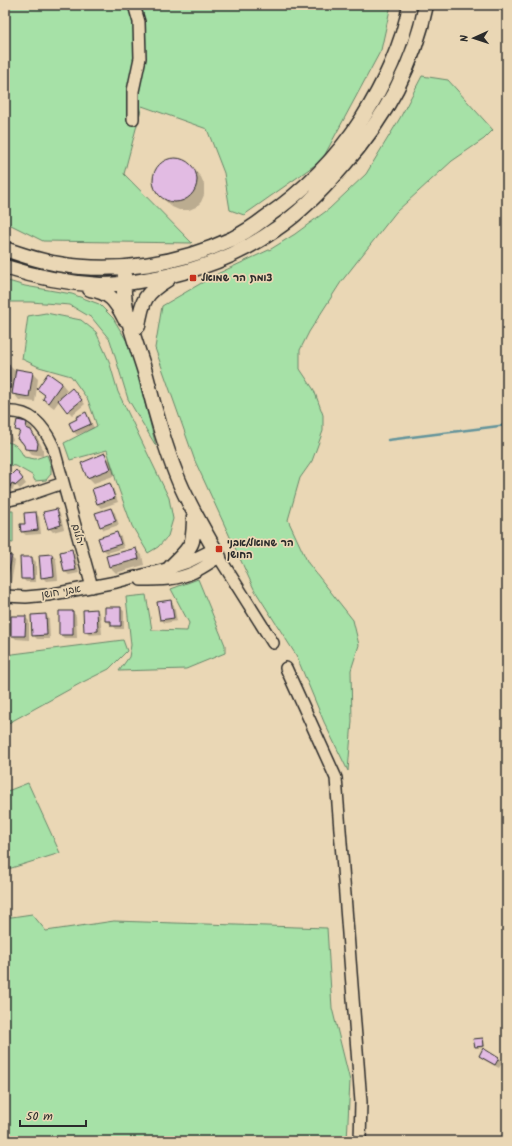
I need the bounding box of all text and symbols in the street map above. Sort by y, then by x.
north arrow [454,18,494,58]
text: N [456,34,474,42]
place label: צומת הר שמואל [201,270,272,286]
marker: צומת הר שמואל [188,273,198,283]
street label: יהלום [67,522,89,548]
place label: הר שמואל/אבני החושן [227,535,294,563]
marker: הר שמואל/אבני החושן [214,544,224,554]
street label: אבני חושן [40,581,82,603]
scale bar [20,1102,86,1128]
text: 50 m [26,1107,53,1126]

